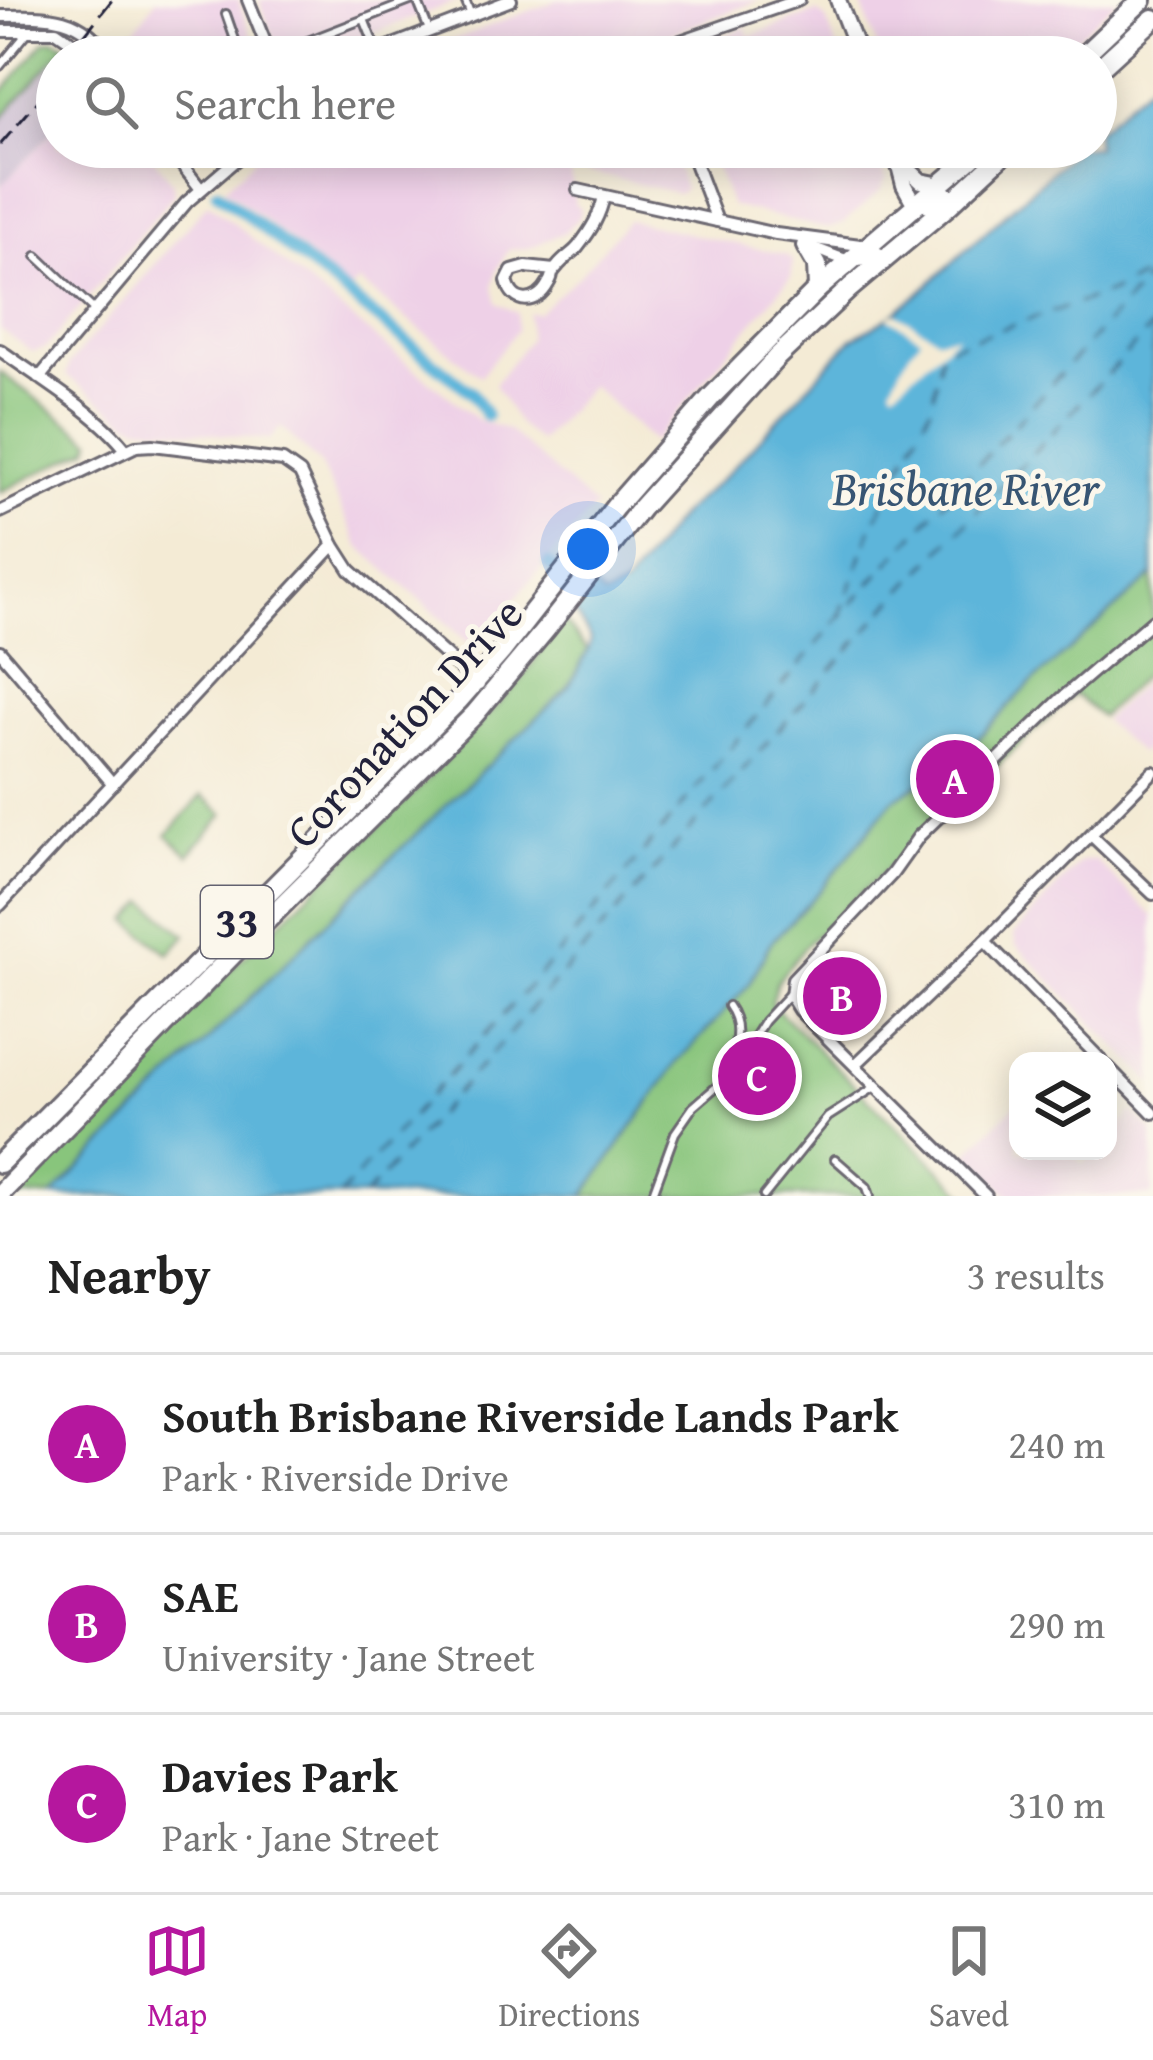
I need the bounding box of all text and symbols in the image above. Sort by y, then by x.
search box [36,36,1117,168]
icon: search [78,69,144,135]
text: Search here [174,70,396,135]
water label: Brisbane River [832,452,1100,523]
your location [558,519,618,579]
street label: Coronation Drive [270,582,537,862]
pin: A [916,734,994,824]
road number: 33 [201,886,273,958]
pin: B [803,951,881,1041]
pin: C [718,1031,796,1121]
map controls [1009,1052,1117,1160]
button: layers [1009,1052,1117,1160]
text: Nearby [48,1237,211,1312]
text: 3 results [967,1246,1105,1303]
text: South Brisbane Riverside Lands Park [162,1383,898,1448]
text: A [75,1415,99,1472]
text: 240 m [1008,1415,1105,1472]
text: Park · Riverside Drive [162,1448,509,1505]
text: SAE [162,1563,238,1628]
text: B [75,1595,99,1652]
text: 290 m [1008,1595,1105,1652]
text: University · Jane Street [162,1628,535,1685]
text: Davies Park [162,1743,398,1808]
text: C [76,1775,98,1832]
text: 310 m [1008,1775,1105,1832]
text: Park · Jane Street [162,1808,439,1865]
tab: Map [144,1918,210,2038]
tab: Directions [499,1918,640,2038]
tab: Saved [929,1918,1009,2038]

